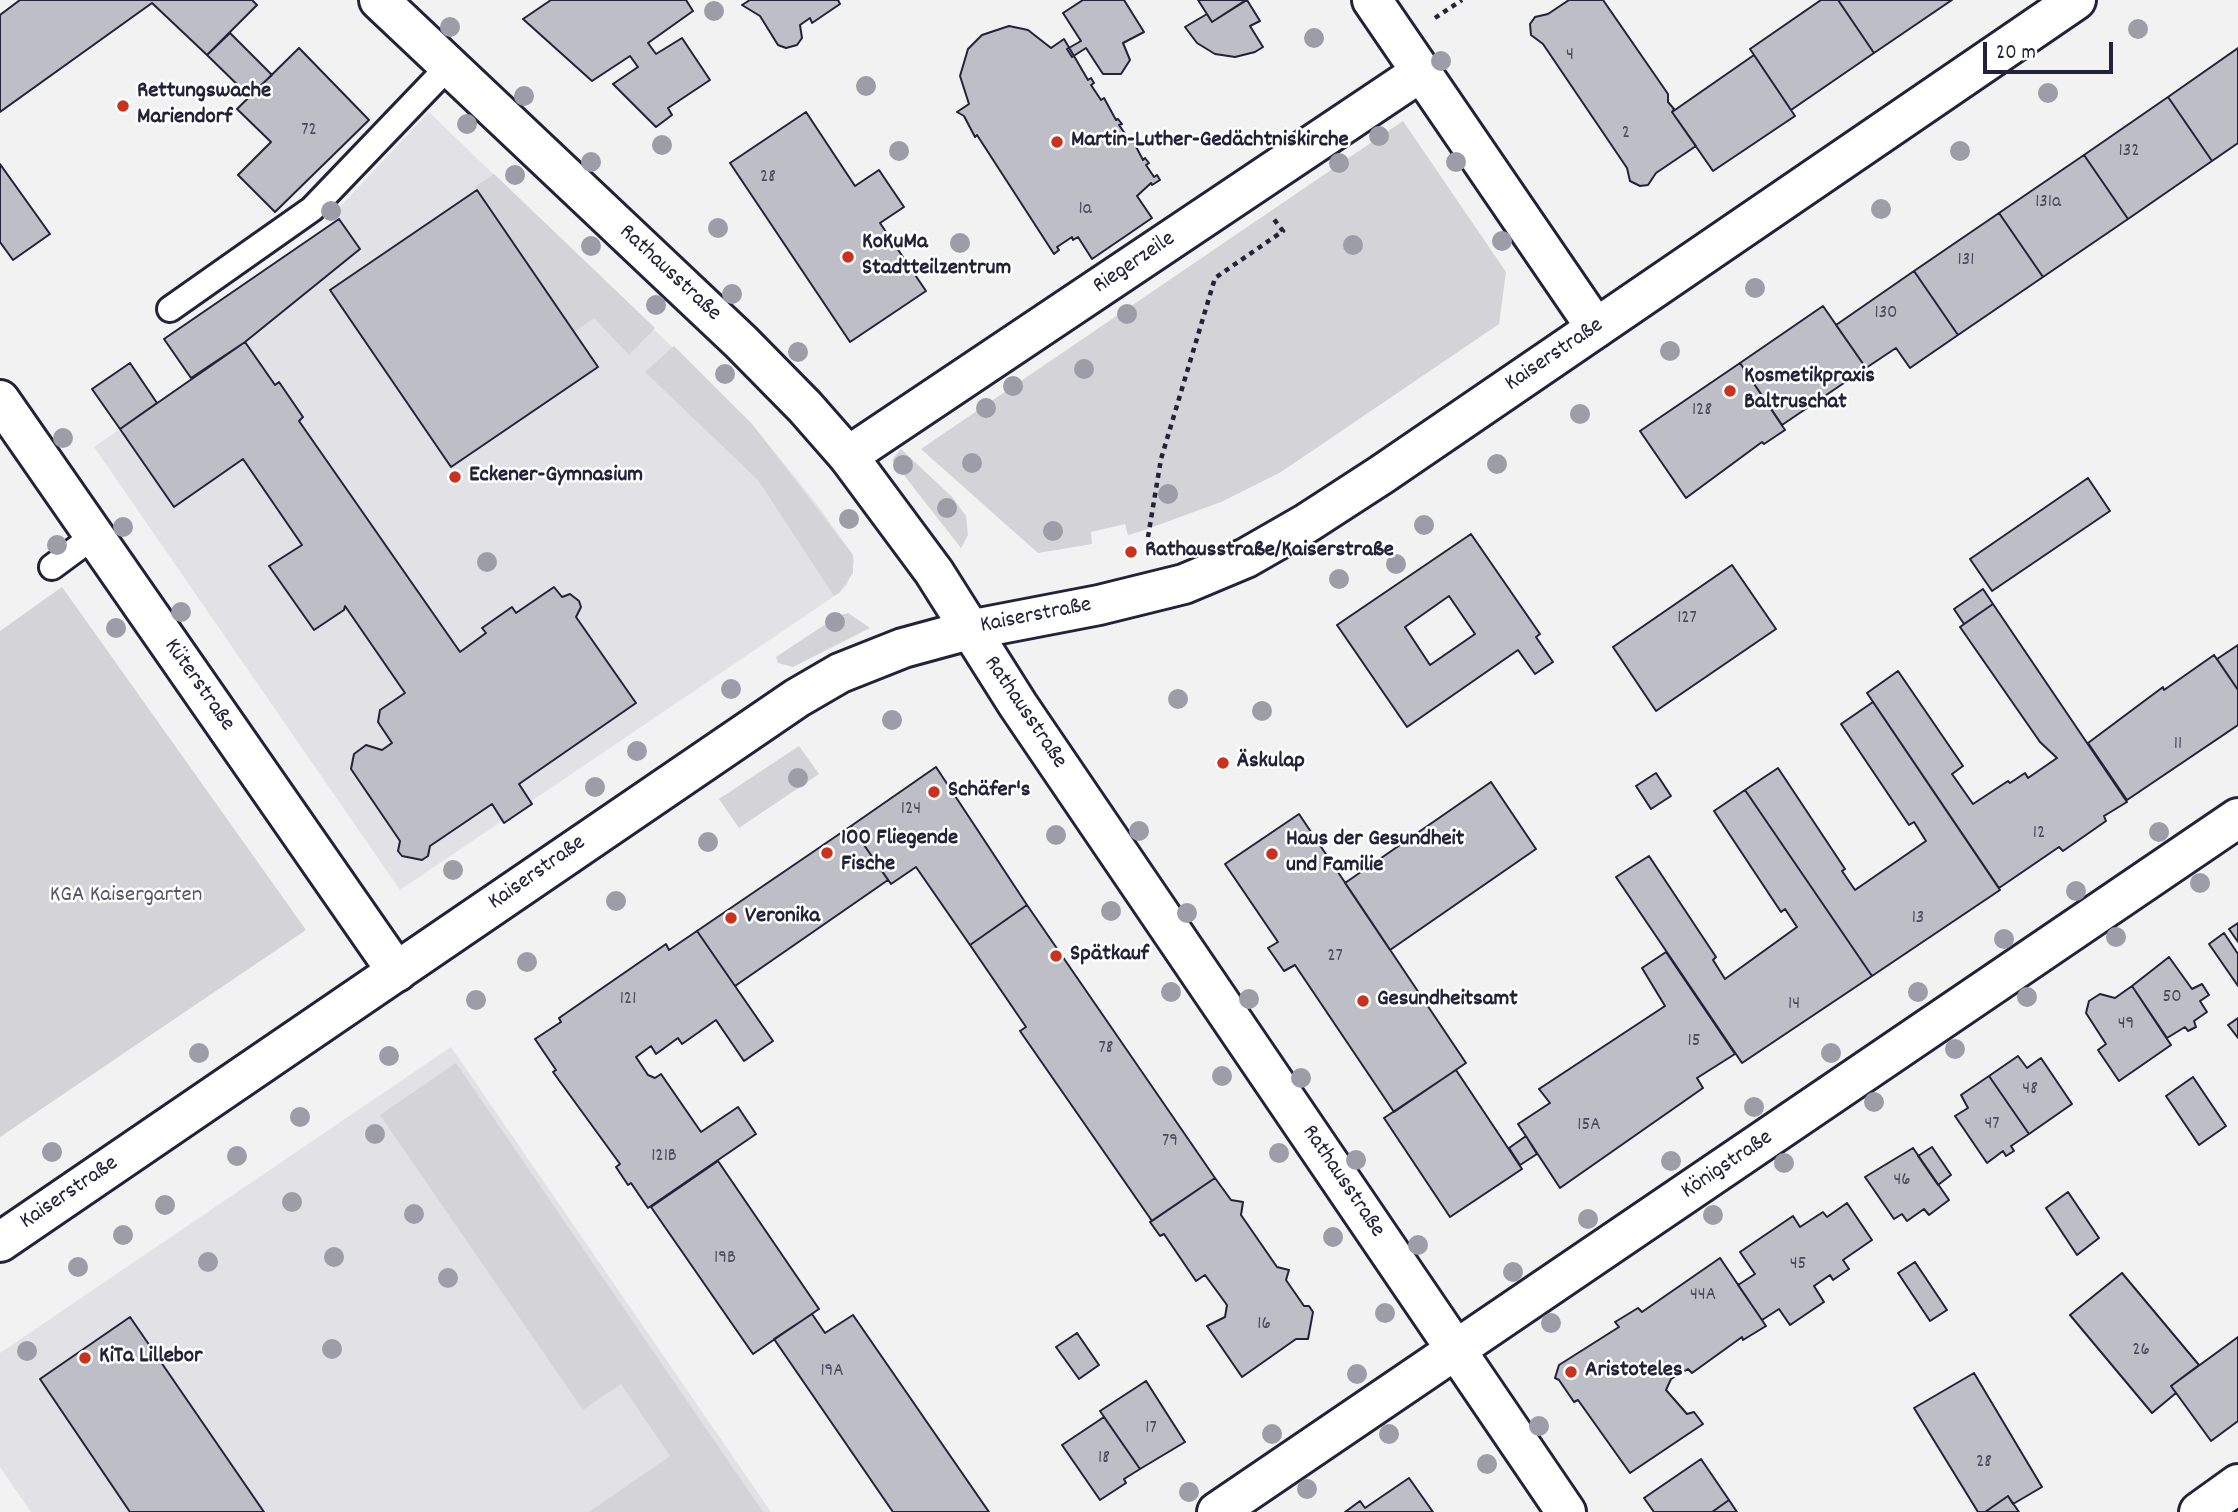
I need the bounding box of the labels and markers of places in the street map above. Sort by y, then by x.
place label: Rettungswache Mariendorf [137,79,271,133]
marker: Rettungswache Mariendorf [115,98,131,114]
place label: Martin-Luther-Gedächtniskirche [1071,128,1349,156]
marker: Martin-Luther-Gedächtniskirche [1049,134,1065,150]
place label: KoKuMa Stadtteilzentrum [862,230,1011,284]
marker: KoKuMa Stadtteilzentrum [840,249,856,265]
place label: Kosmetikpraxis Baltruschat [1744,364,1875,418]
marker: Kosmetikpraxis Baltruschat [1722,383,1738,399]
place label: Eckener-Gymnasium [469,463,643,491]
marker: Eckener-Gymnasium [447,469,463,485]
place label: Rathausstraße/Kaiserstraße [1145,538,1394,566]
marker: Rathausstraße/Kaiserstraße [1123,544,1139,560]
place label: Äskulap [1237,749,1305,777]
marker: Äskulap [1215,755,1231,771]
place label: Schäfer's [948,778,1030,806]
marker: Schäfer's [926,784,942,800]
place label: 100 Fliegende Fische [841,826,958,880]
place label: Haus der Gesundheit und Familie [1286,827,1464,881]
marker: 100 Fliegende Fische [819,845,835,861]
marker: Haus der Gesundheit und Familie [1264,846,1280,862]
place label: Veronika [745,904,820,932]
marker: Veronika [723,910,739,926]
place label: Spätkauf [1070,942,1149,970]
marker: Spätkauf [1048,948,1064,964]
place label: Gesundheitsamt [1377,987,1518,1015]
marker: Gesundheitsamt [1355,993,1371,1009]
place label: KiTa Lillebor [99,1344,202,1372]
marker: KiTa Lillebor [77,1350,93,1366]
place label: Aristoteles [1585,1358,1683,1386]
marker: Aristoteles [1563,1364,1579,1380]

